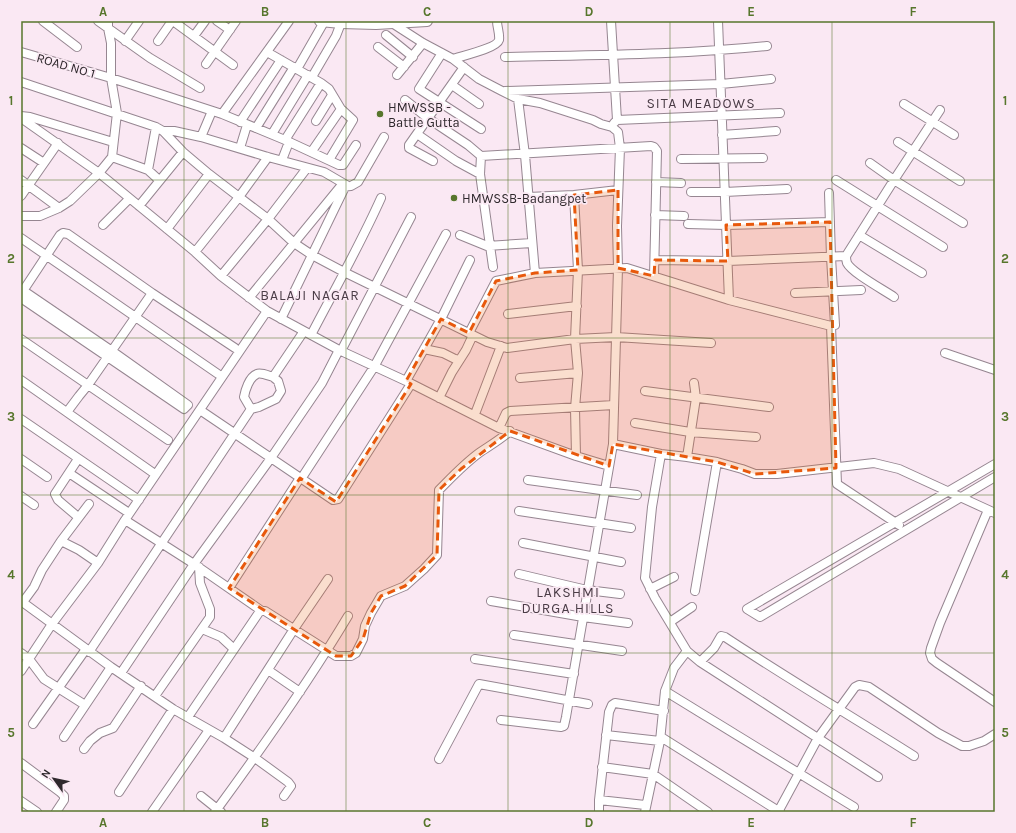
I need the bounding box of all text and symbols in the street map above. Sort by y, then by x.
text: A [99,4,107,19]
text: B [261,4,269,19]
text: C [423,4,431,19]
text: D [585,4,594,19]
text: E [747,4,755,19]
text: F [909,4,917,19]
street label: ROAD NO 1 [35,50,97,81]
text: 1 [9,93,13,108]
text: 1 [1003,93,1007,108]
district label: SITA MEADOWS [646,95,756,112]
place label: HMWSSB - Battle Gutta [388,100,460,130]
marker: HMWSSB - Battle Gutta [375,109,385,119]
place label: HMWSSB-Badangpet [462,191,586,206]
marker: HMWSSB-Badangpet [449,193,459,203]
text: 2 [7,251,15,266]
text: 2 [1001,251,1009,266]
district label: BALAJI NAGAR [260,287,360,304]
text: 3 [7,409,15,424]
text: 3 [1001,409,1009,424]
text: 4 [7,567,15,582]
text: 4 [1001,567,1009,582]
district label: LAKSHMI DURGA HILLS [521,584,615,617]
text: 5 [7,725,15,740]
text: 5 [1001,725,1009,740]
north arrow [34,759,74,799]
text: N [38,767,54,781]
text: A [99,815,107,830]
text: B [261,815,269,830]
text: C [423,815,431,830]
text: D [585,815,594,830]
text: E [747,815,755,830]
text: F [909,815,917,830]

